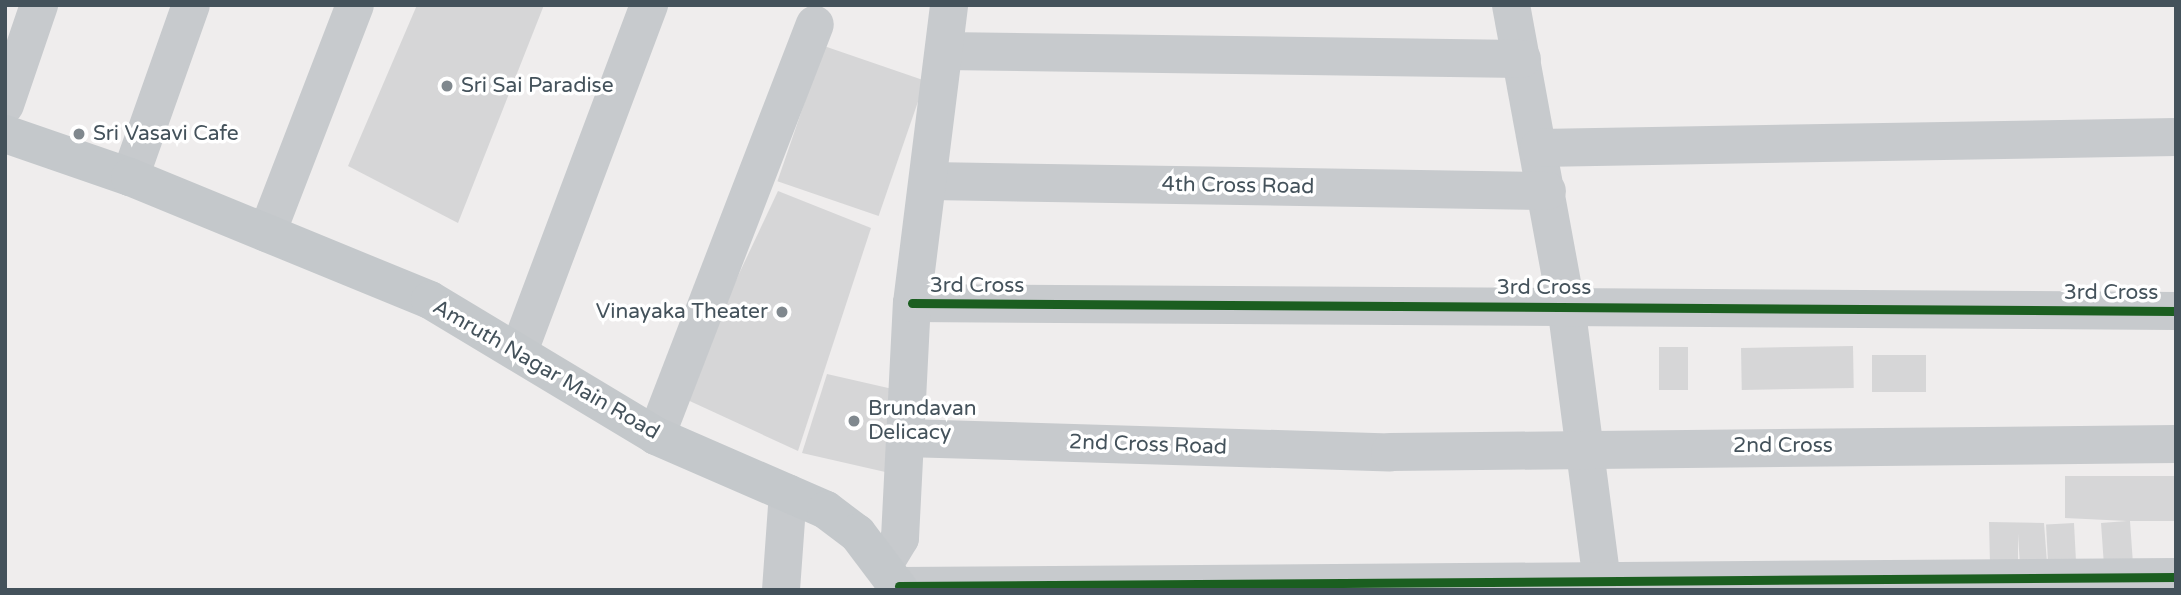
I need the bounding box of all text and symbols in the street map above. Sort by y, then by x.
place label: Sri Sai Paradise [461,73,614,99]
marker: Sri Sai Paradise [439,78,455,94]
place label: Sri Vasavi Cafe [93,121,239,147]
marker: Sri Vasavi Cafe [71,126,87,142]
street label: 4th Cross Road [1161,172,1315,200]
street label: 3rd Cross [930,273,1024,299]
street label: 3rd Cross [1497,275,1591,301]
street label: 3rd Cross [2064,280,2158,306]
street label: Amruth Nagar Main Road [428,295,664,445]
place label: Vinayaka Theater [596,299,768,325]
marker: Vinayaka Theater [774,304,790,320]
place label: Brundavan Delicacy [868,396,976,446]
marker: Brundavan Delicacy [846,413,862,429]
street label: 2nd Cross Road [1069,430,1227,460]
street label: 2nd Cross [1733,433,1833,459]

